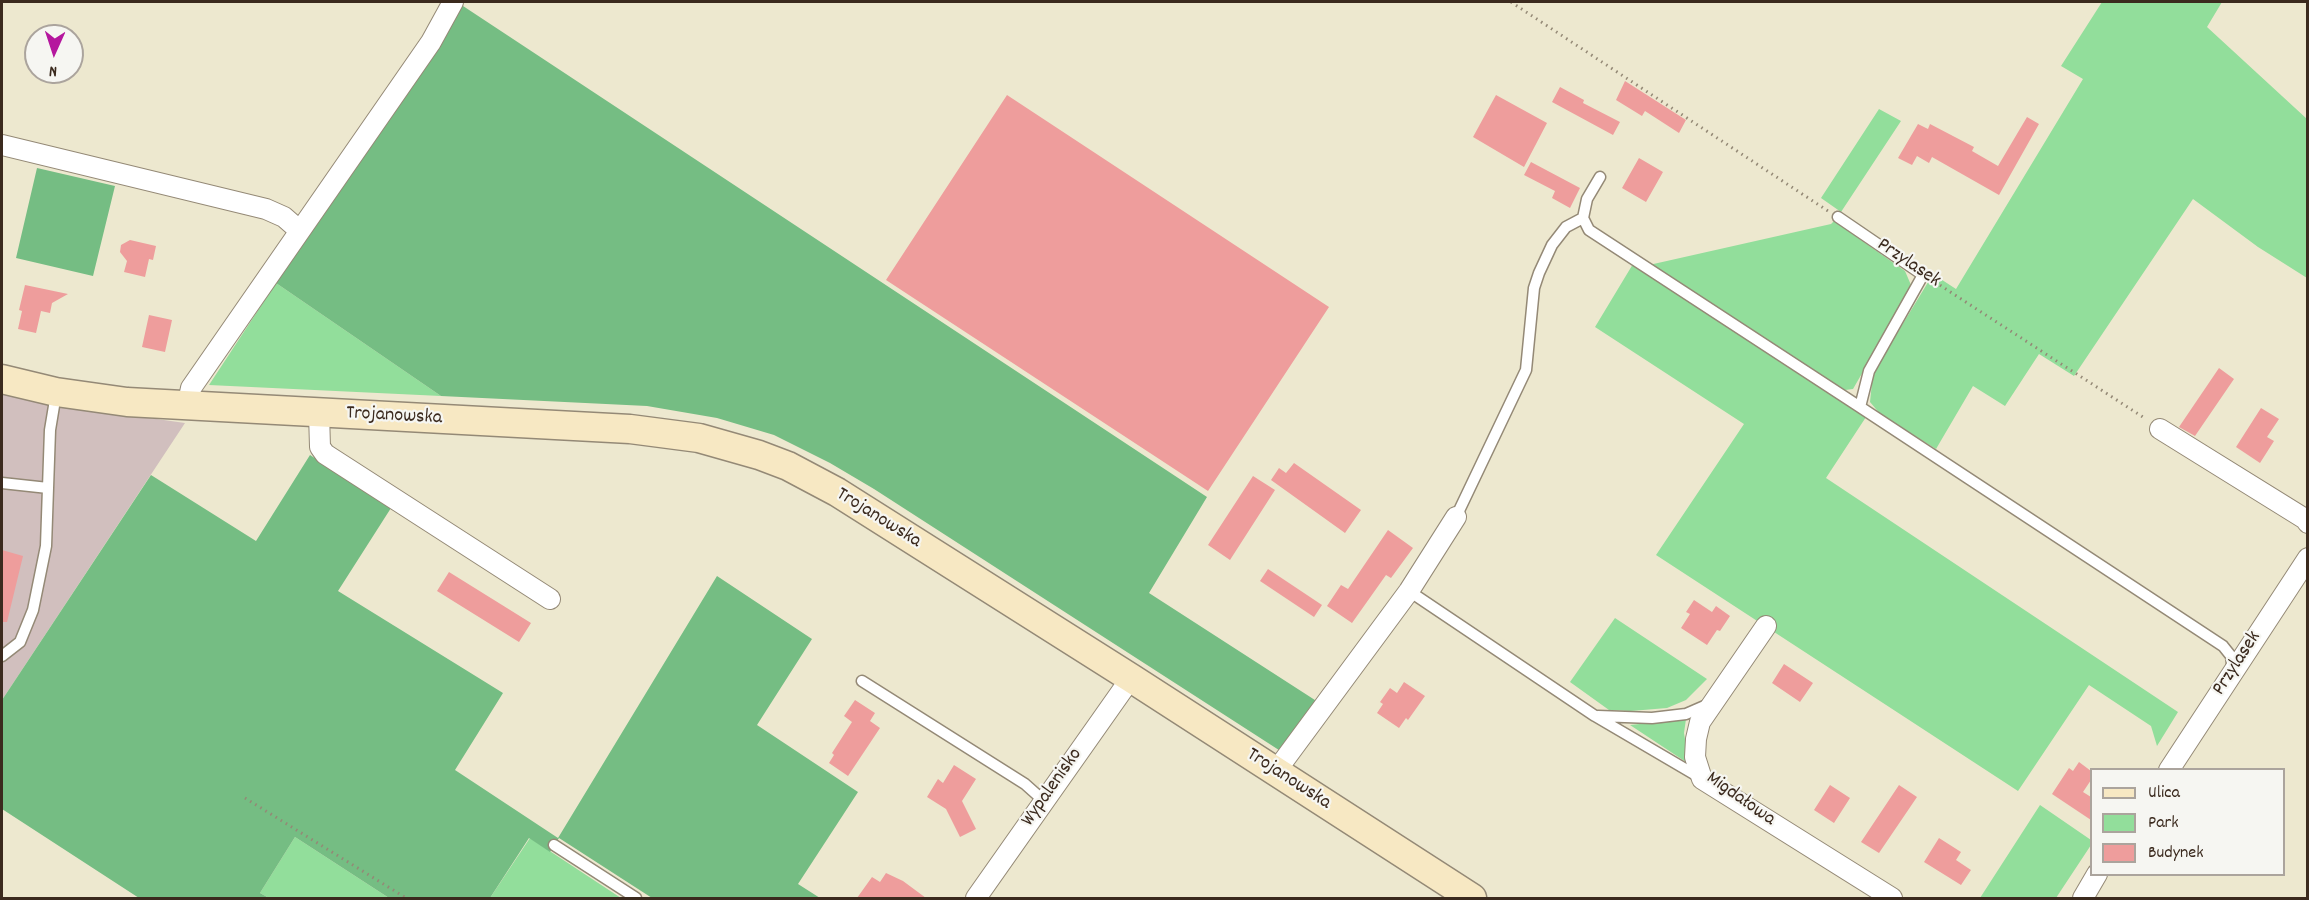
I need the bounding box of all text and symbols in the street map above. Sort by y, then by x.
north arrow [24,24,84,84]
text: N [49,59,58,82]
street label: Przylasek [1872,234,1944,294]
street label: Trojanowska [345,403,443,431]
street label: Trojanowska [831,483,925,555]
street label: Przylasek [2208,627,2268,701]
street label: Wypalenisko [1017,744,1089,832]
street label: Trojanowska [1241,744,1335,816]
street label: Migdałowa [1701,767,1779,833]
legend [2090,768,2285,876]
text: Ulica [2148,781,2180,806]
text: Park [2148,811,2179,836]
text: Budynek [2148,841,2204,866]

